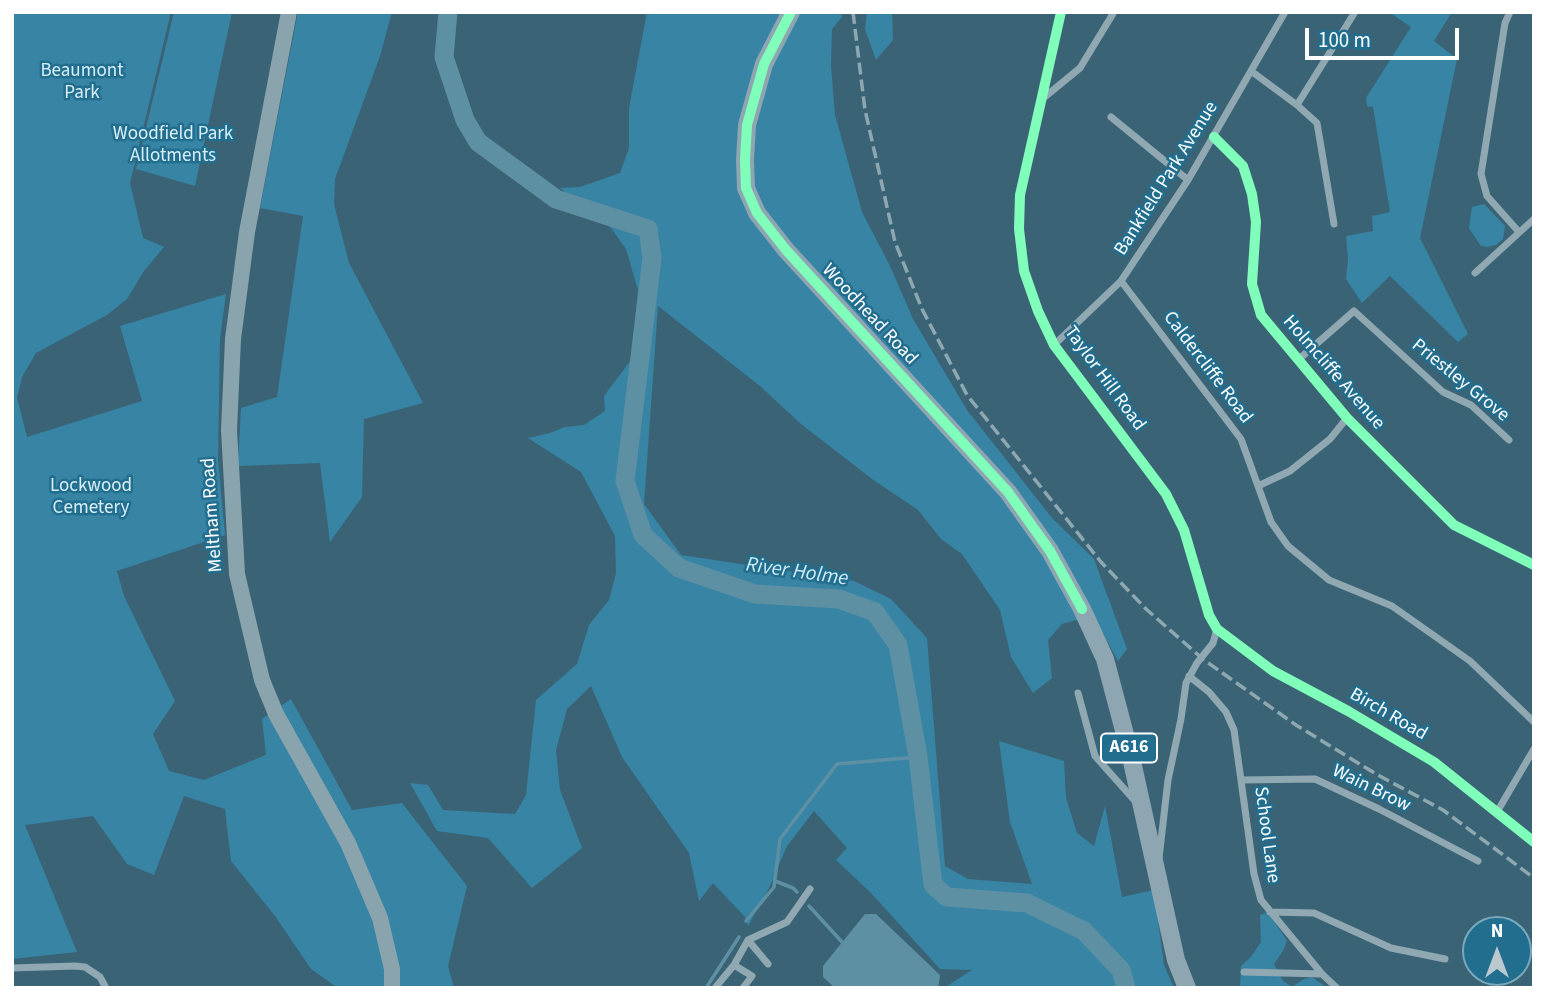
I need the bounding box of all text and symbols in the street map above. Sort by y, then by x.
scale bar [1308,14,1462,58]
text: 100 m [1318,25,1371,55]
park label: Beaumont Park [40,61,124,105]
street label: Bankfield Park Avenue [1110,98,1224,260]
park label: Woodfield Park Allotments [113,124,233,168]
street label: Woodhead Road [816,260,922,370]
street label: Caldercliffe Road [1157,307,1257,429]
street label: Holmcliffe Avenue [1277,311,1389,435]
street label: Taylor Hill Road [1058,322,1150,436]
street label: Priestley Grove [1407,335,1513,427]
street label: Meltham Road [198,457,228,573]
park label: Lockwood Cemetery [50,476,132,520]
water label: River Holme [744,553,850,593]
street label: Birch Road [1345,684,1431,746]
road number: A616 [1101,734,1157,762]
street label: Wain Brow [1328,760,1414,818]
street label: School Lane [1248,785,1284,885]
north arrow [1462,916,1532,986]
text: N [1491,918,1503,945]

